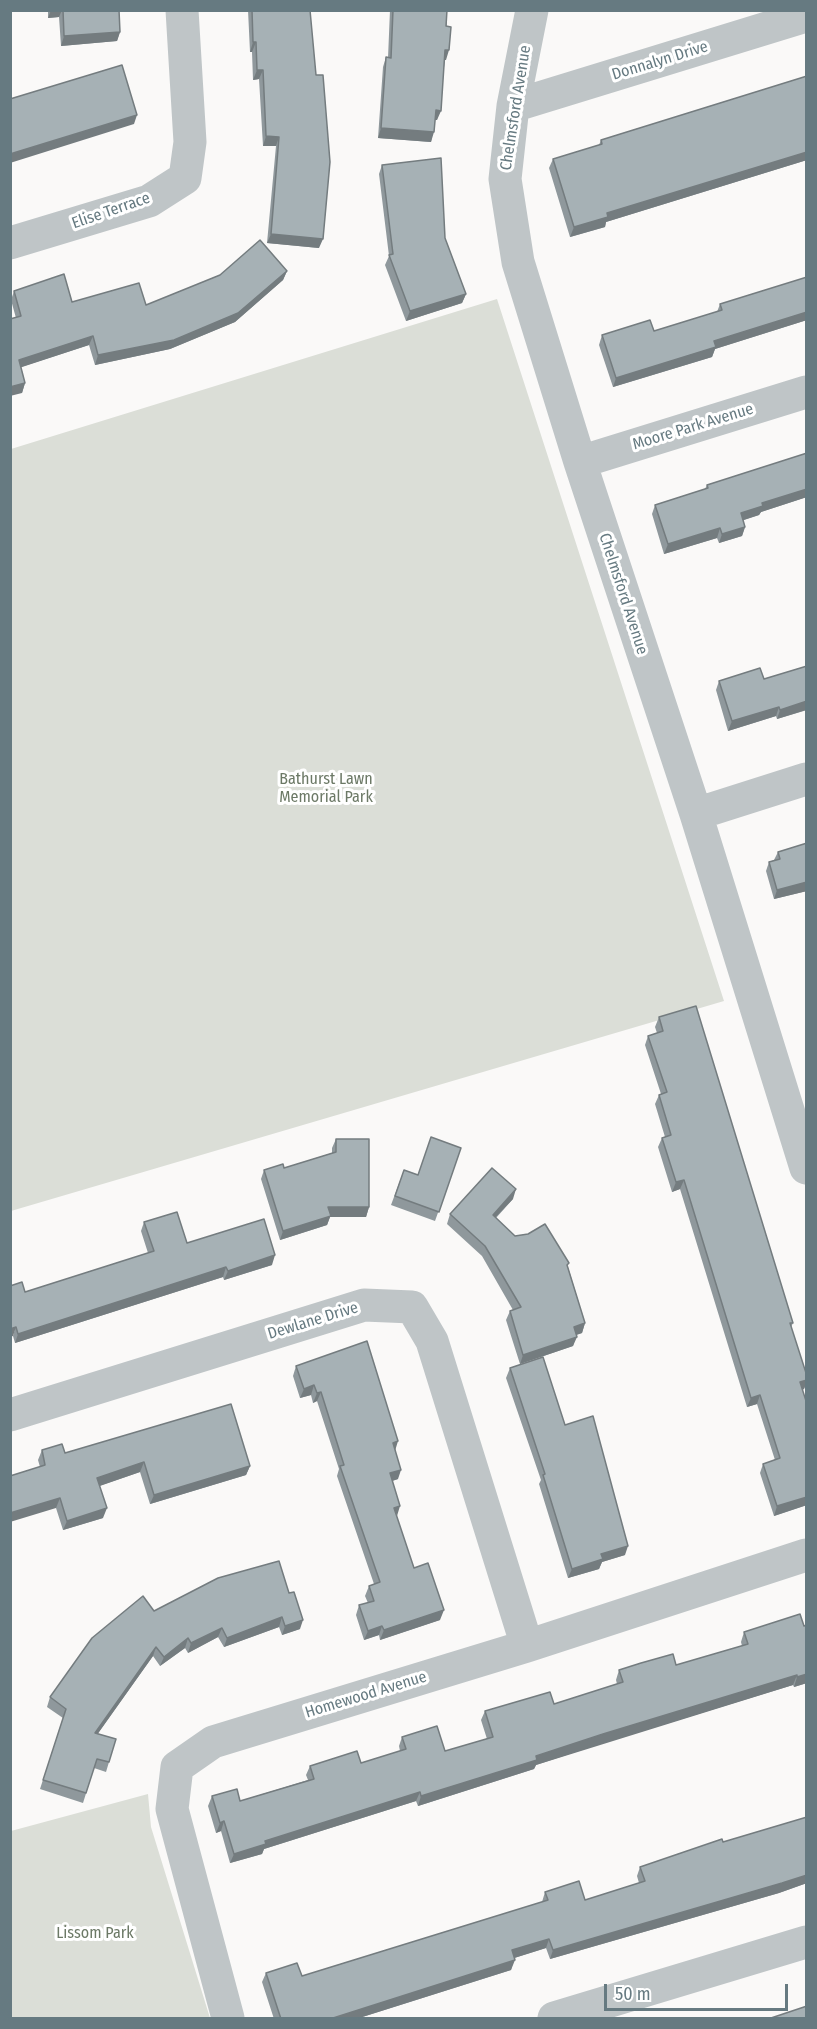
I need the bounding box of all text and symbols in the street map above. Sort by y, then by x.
street label: Donnalyn Drive [610,37,710,85]
street label: Chelmsford Avenue [497,44,535,172]
street label: Elise Terrace [69,189,153,233]
street label: Moore Park Avenue [630,400,756,454]
street label: Chelmsford Avenue [594,531,652,657]
park label: Bathurst Lawn Memorial Park [279,770,373,808]
street label: Dewlane Drive [265,1298,361,1344]
street label: Homewood Avenue [303,1667,429,1723]
park label: Lissom Park [56,1924,134,1944]
scale bar [607,1972,792,2010]
text: 50 m [615,1983,651,2005]

